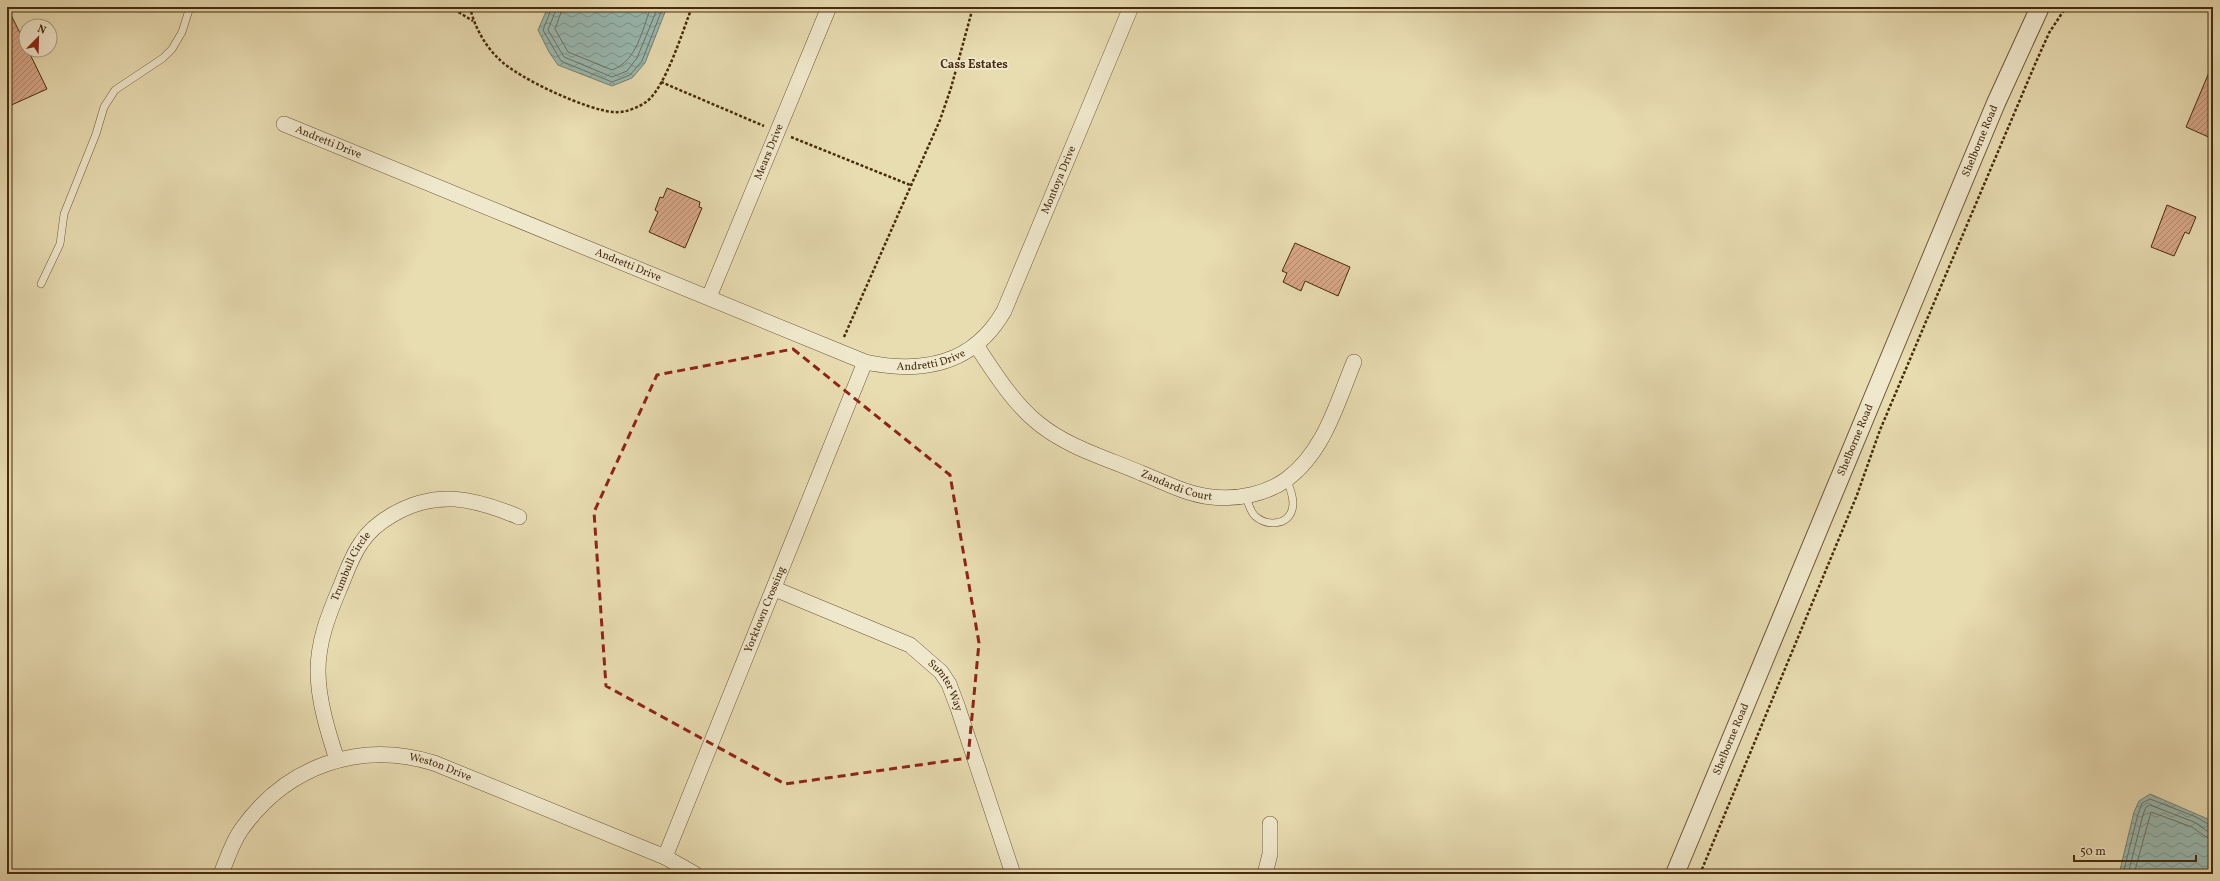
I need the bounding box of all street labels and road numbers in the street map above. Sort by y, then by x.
street label: Shelborne Road [1958,103,2002,179]
street label: Andretti Drive [293,122,364,162]
street label: Mears Drive [751,122,787,182]
street label: Montoya Drive [1038,144,1080,216]
street label: Andretti Drive [593,245,664,285]
street label: Andretti Drive [896,346,968,374]
street label: Shelborne Road [1834,402,1877,478]
street label: Zandardi Court [1139,466,1213,505]
street label: Trumbull Circle [328,528,374,604]
street label: Yorktown Crossing [741,564,789,655]
street label: Sumter Way [924,656,966,713]
street label: Shelborne Road [1709,701,1753,777]
street label: Weston Drive [408,750,474,785]

